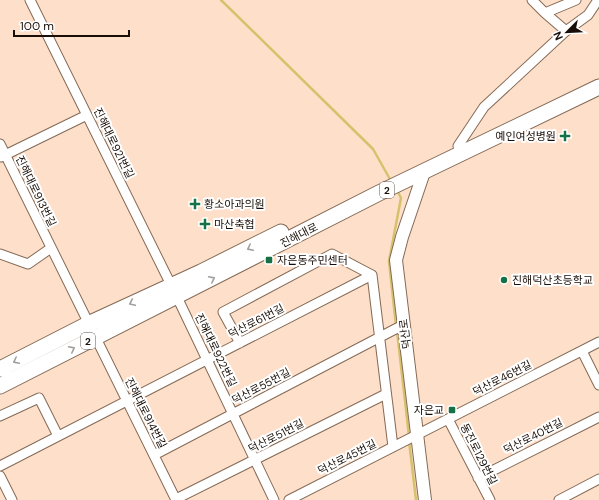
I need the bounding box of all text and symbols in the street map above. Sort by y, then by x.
scale bar [14,12,129,38]
north arrow [547,12,587,52]
text: 100 m [20,18,54,34]
text: N [550,30,566,43]
street label: 진해대로921번길 [91,105,137,181]
place label: 예인여성병원 [495,129,556,143]
marker: 예인여성병원 [559,130,571,142]
street label: 진해대로913번길 [13,153,59,229]
road number: 2 [380,182,394,198]
place label: 황소아과의원 [204,197,265,211]
marker: 황소아과의원 [189,198,201,210]
place label: 마산축협 [214,217,254,231]
marker: 마산축협 [199,218,211,230]
street label: 진해대로 [278,220,320,250]
one-way arrow [247,243,254,251]
place label: 자은동주민센터 [277,253,348,267]
marker: 자은동주민센터 [264,255,274,265]
place label: 진해덕산초등학교 [512,273,593,287]
marker: 진해덕산초등학교 [499,275,509,285]
one-way arrow [207,277,215,284]
one-way arrow [129,298,137,306]
street label: 덕산로61번길 [226,301,286,341]
street label: 진해대로922번길 [192,311,240,389]
street label: 덕산로 [396,318,414,350]
road number: 2 [81,333,95,349]
one-way arrow [68,346,75,354]
one-way arrow [13,356,20,364]
street label: 덕산로46번길 [470,357,534,399]
street label: 덕산로55번길 [229,365,293,407]
street label: 진해대로914번길 [122,375,170,451]
place label: 자은교 [414,403,444,417]
marker: 자은교 [447,405,457,415]
street label: 덕산로40번길 [501,415,565,457]
street label: 덕산로51번길 [246,416,306,456]
street label: 동진로129번길 [458,421,500,487]
street label: 덕산로45번길 [315,436,379,478]

